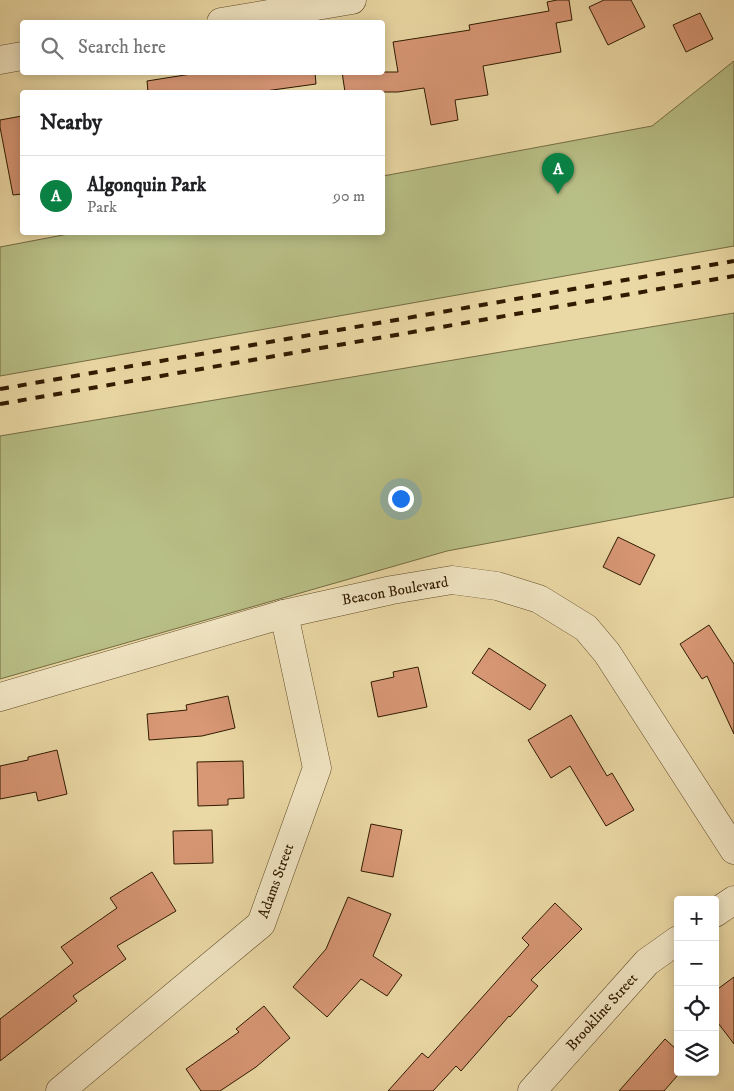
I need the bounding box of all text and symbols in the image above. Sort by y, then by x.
search box [20,20,385,75]
icon: search [38,34,66,62]
text: Search here [78,36,166,59]
text: Nearby [40,110,102,136]
pin: A [542,153,574,194]
text: Algonquin Park [87,174,206,197]
text: A [51,186,61,206]
text: 90 m [333,186,365,206]
text: Park [87,197,117,217]
your location [388,486,414,512]
street label: Beacon Boulevard [340,572,450,610]
street label: Adams Street [254,841,298,921]
map controls [674,896,719,1076]
button: + [674,896,719,941]
button: − [674,941,719,986]
street label: Brookline Street [562,969,642,1055]
button: locate [674,986,719,1031]
button: layers [674,1031,719,1076]

